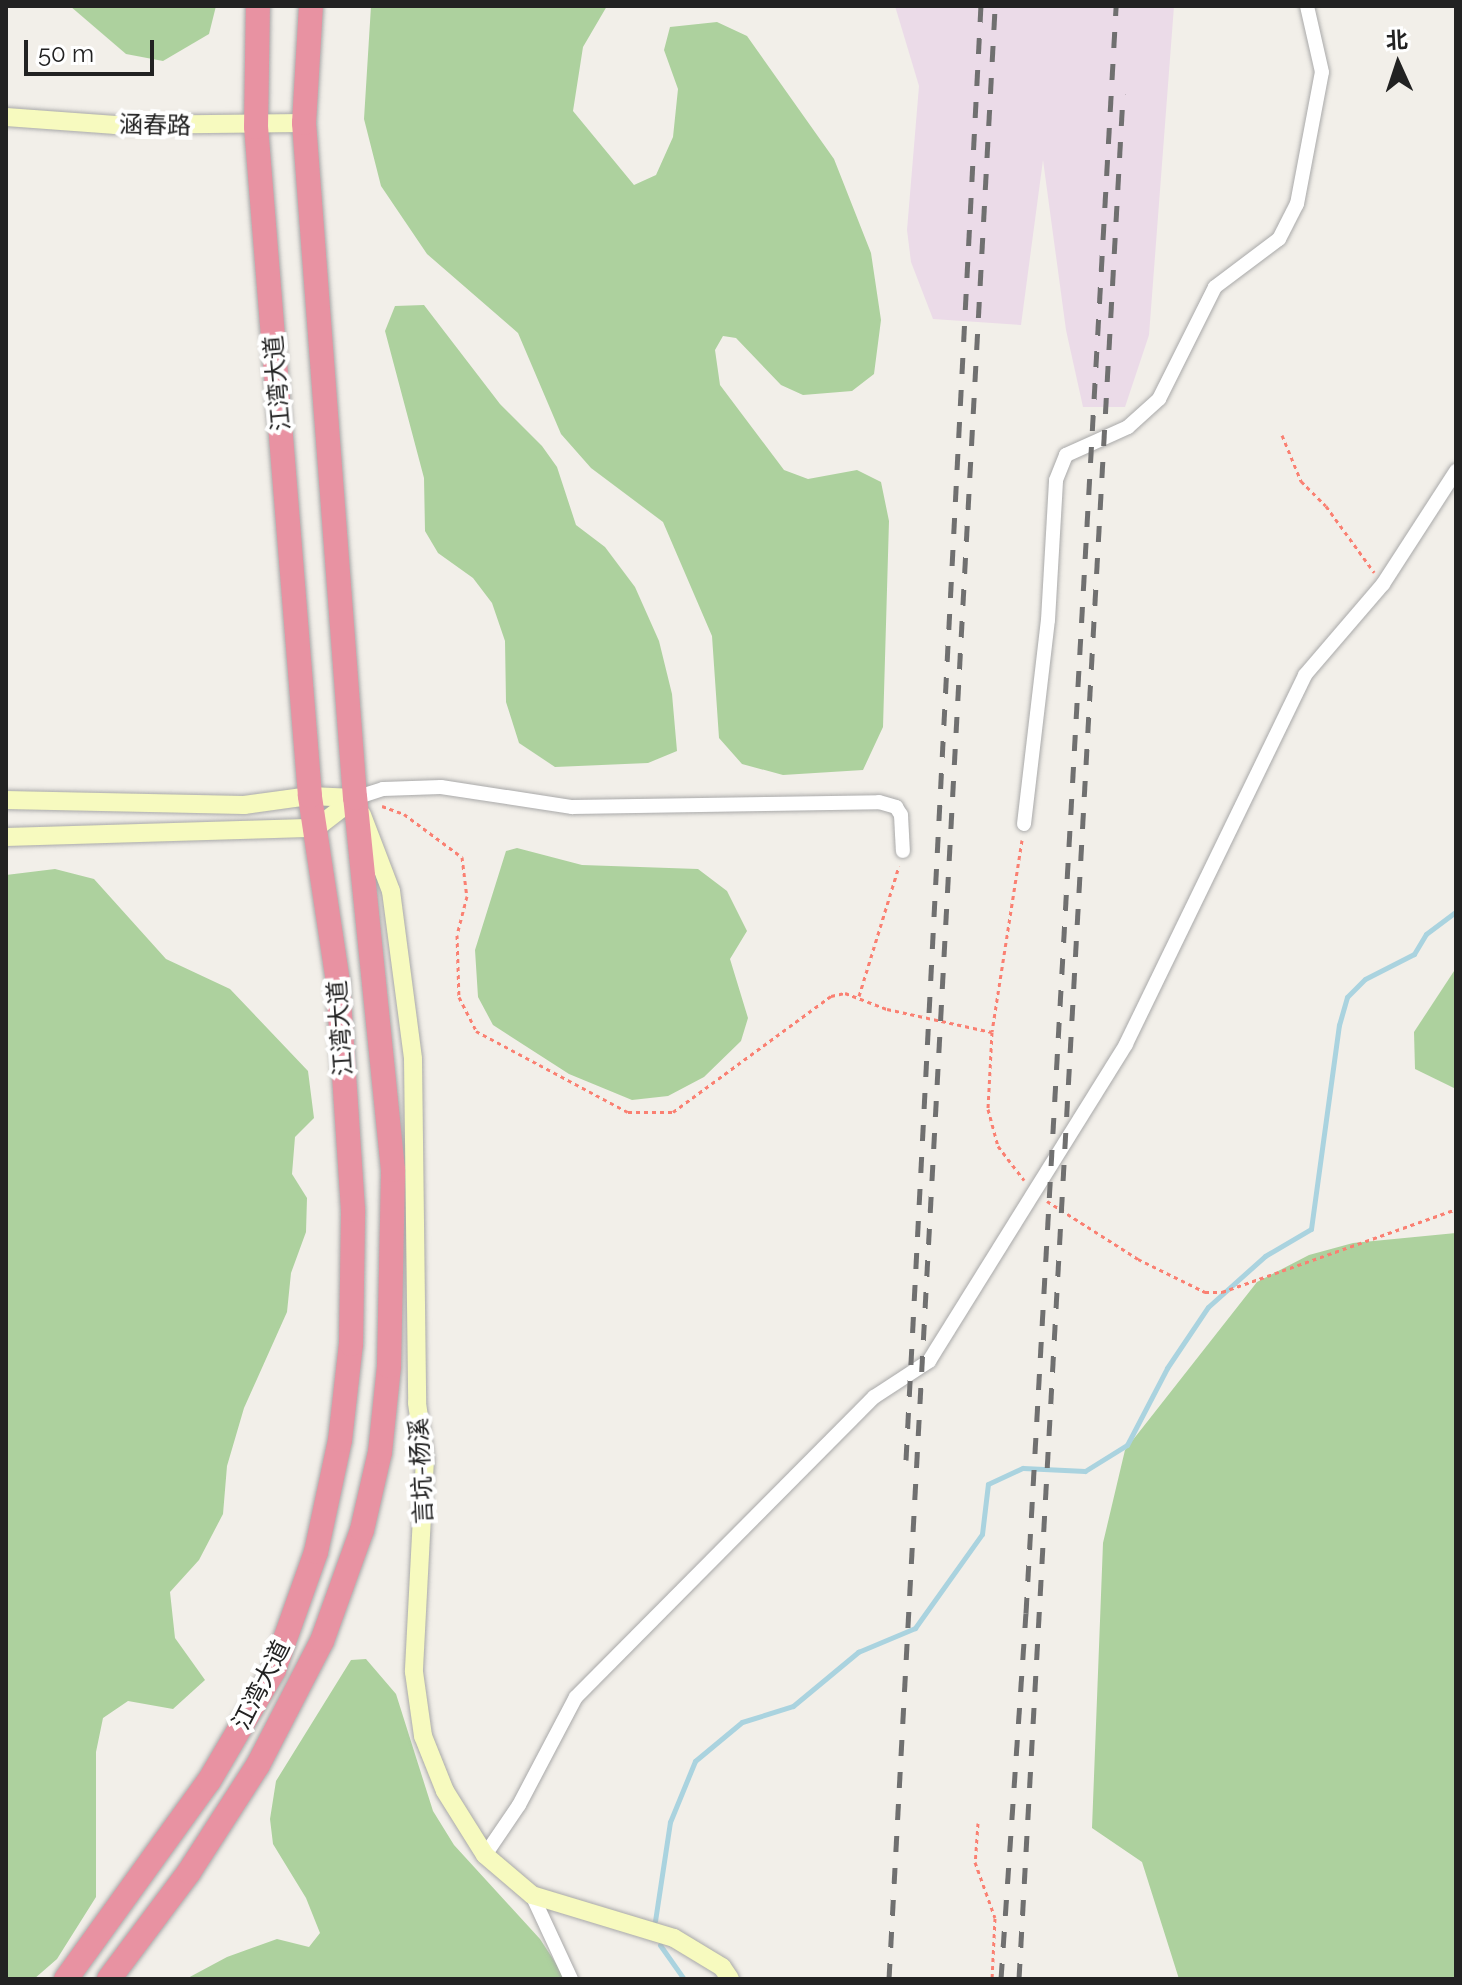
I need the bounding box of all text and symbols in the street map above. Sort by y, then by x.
scale bar [28,24,158,74]
north arrow [1358,24,1438,104]
text: 北 [1385,26,1408,54]
text: 50 m [38,39,94,68]
street label: 涵春路 [119,110,191,140]
street label: 江湾大道 [258,334,296,432]
street label: 江湾大道 [322,979,358,1077]
street label: 言坑-杨溪 [404,1417,438,1525]
street label: 江湾大道 [226,1636,296,1734]

